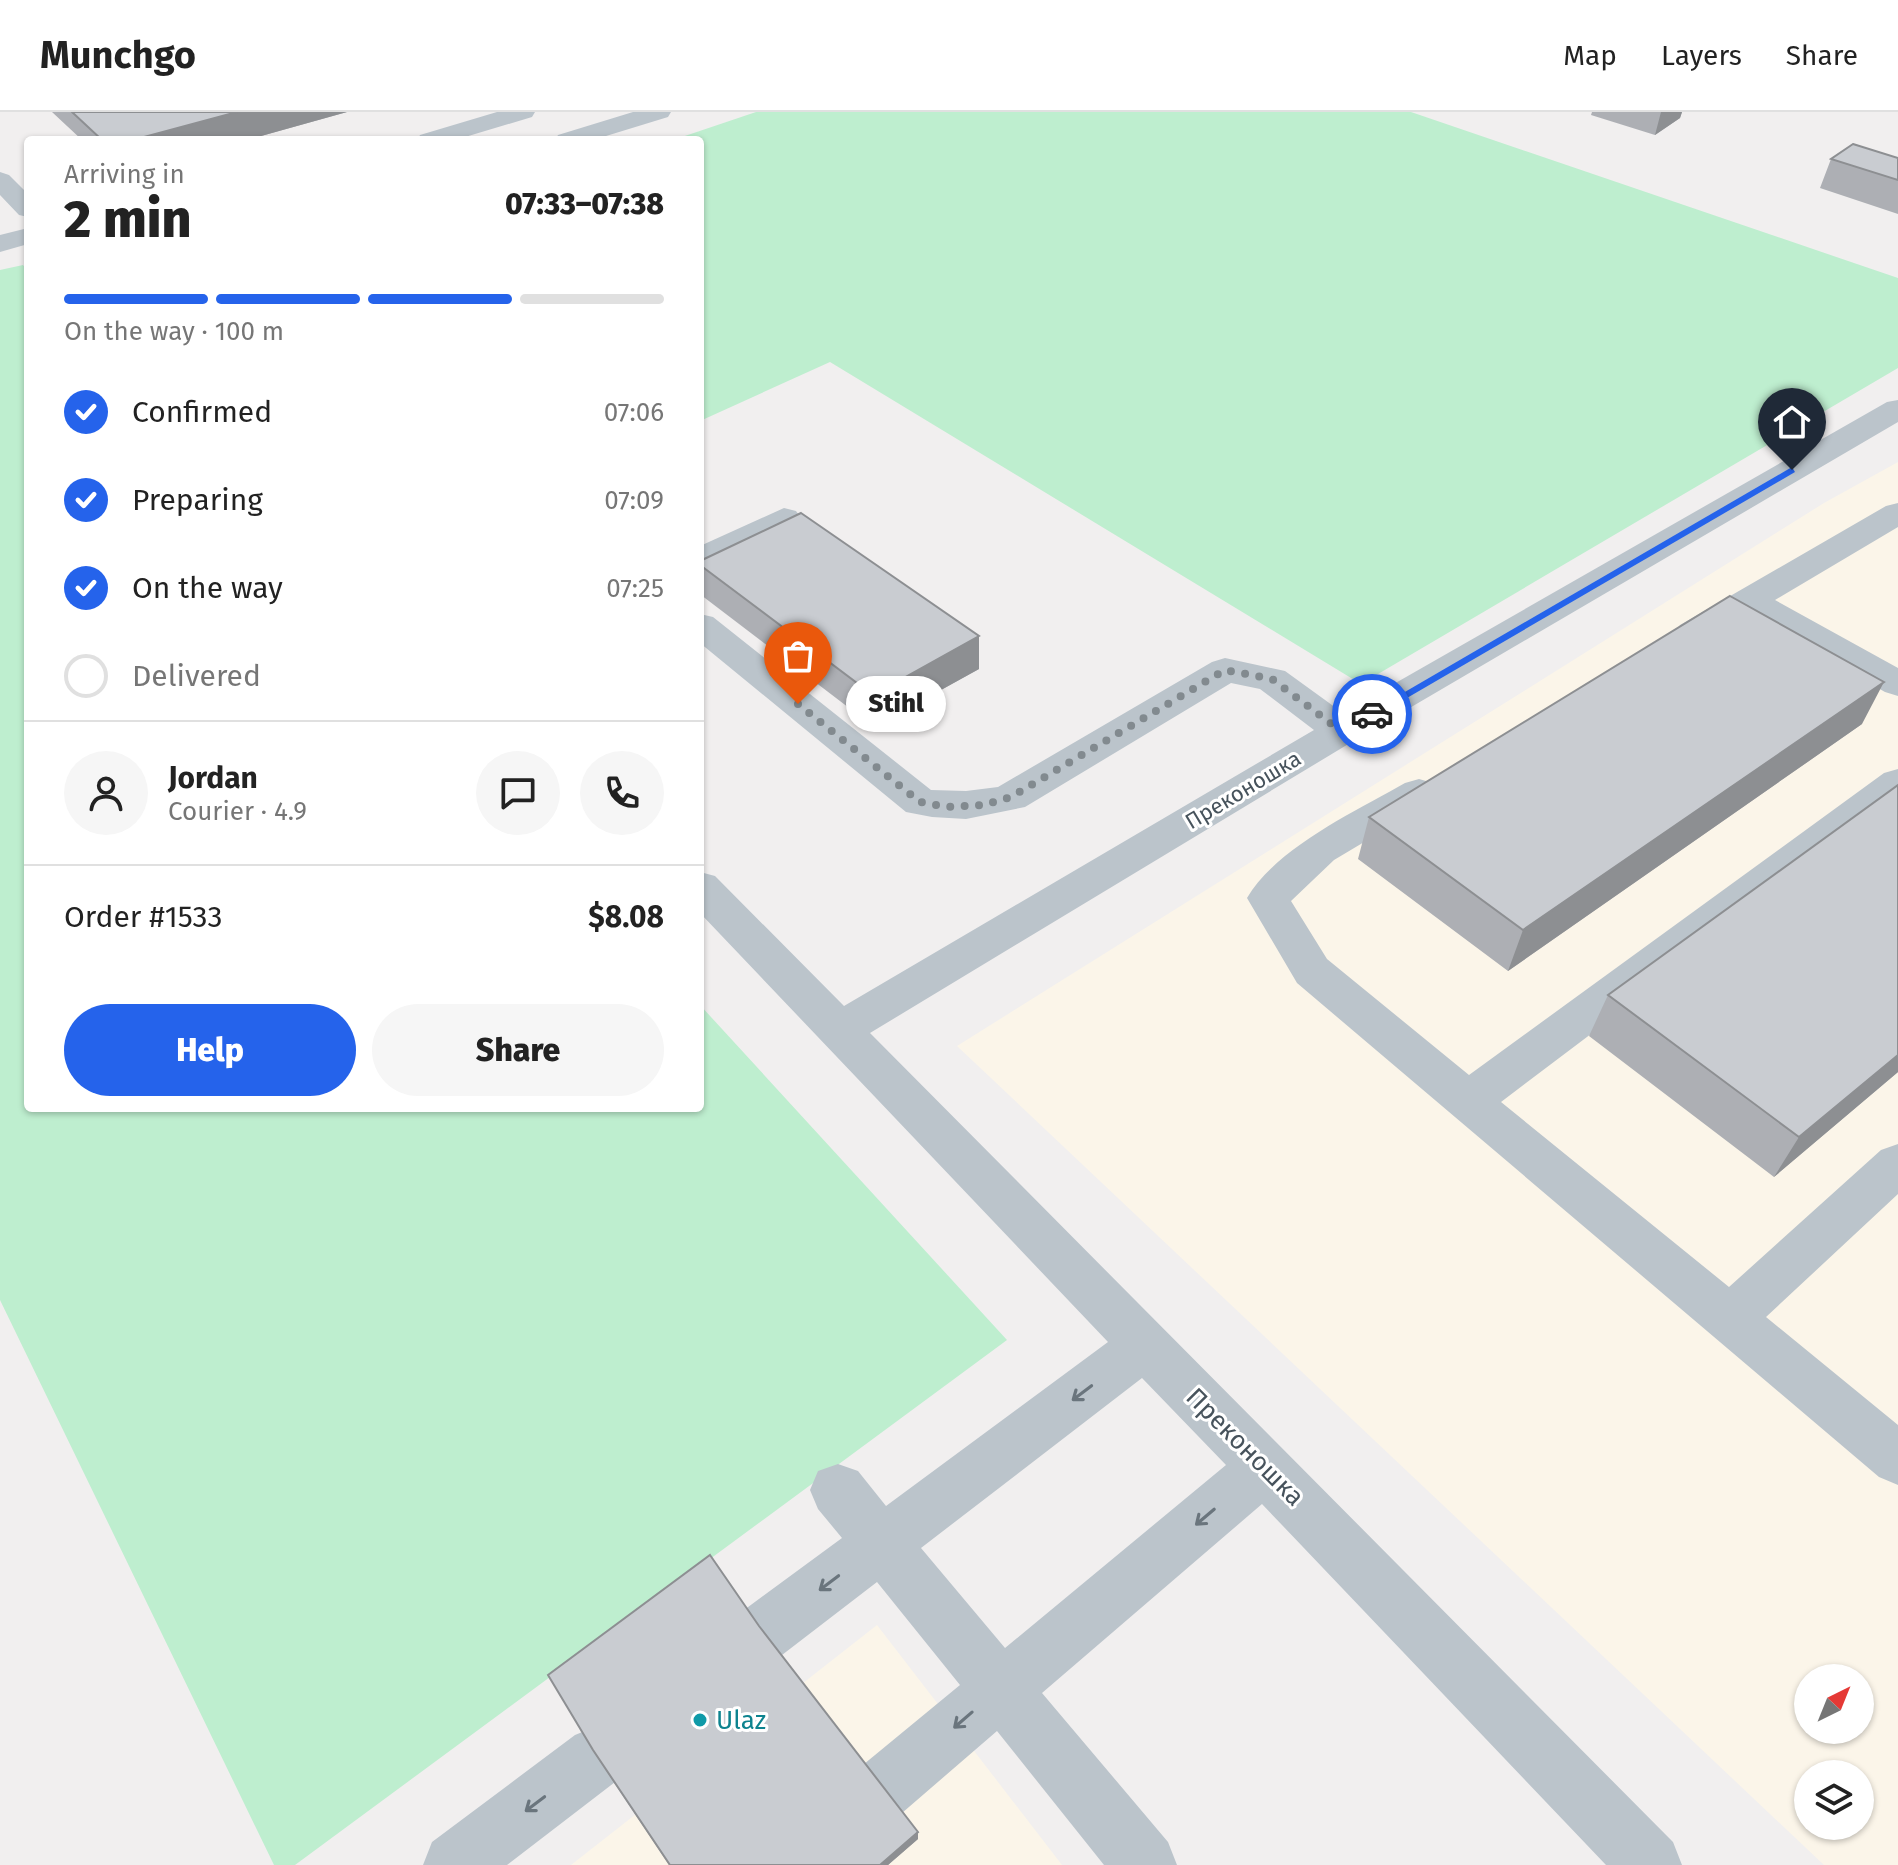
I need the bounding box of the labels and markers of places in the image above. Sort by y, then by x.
pin [1758,388,1826,470]
pin [764,622,832,704]
callout: Stihl [846,676,946,732]
place label: Ulaz [716,1705,766,1736]
marker: Ulaz [691,1711,709,1729]

